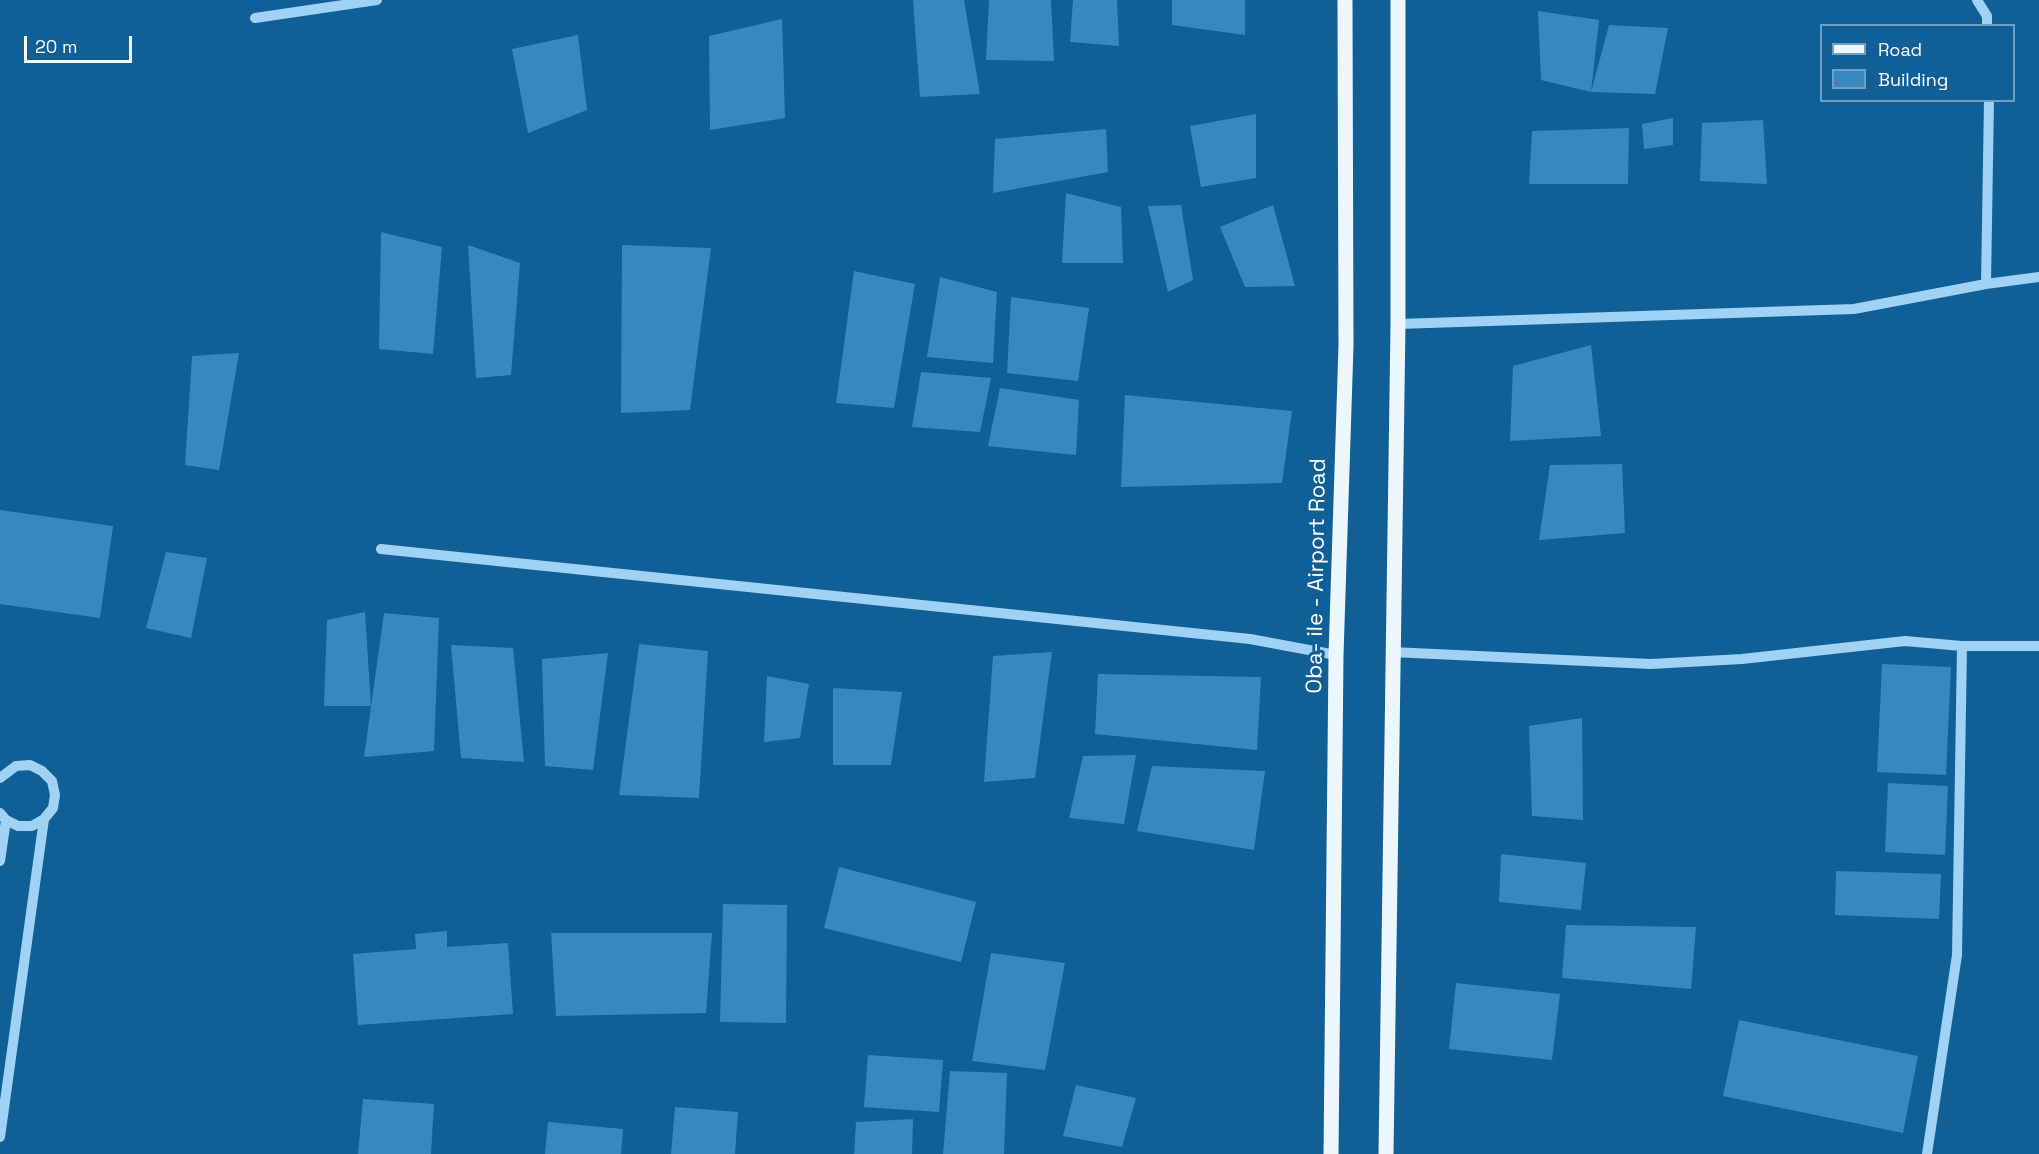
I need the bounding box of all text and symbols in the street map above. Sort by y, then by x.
scale bar [27,24,135,62]
legend [1820,24,2015,102]
text: 20 m [35,35,78,58]
text: Road [1878,38,1922,61]
text: Building [1878,68,1948,91]
street label: Oba- ile - Airport Road [1302,458,1332,694]

